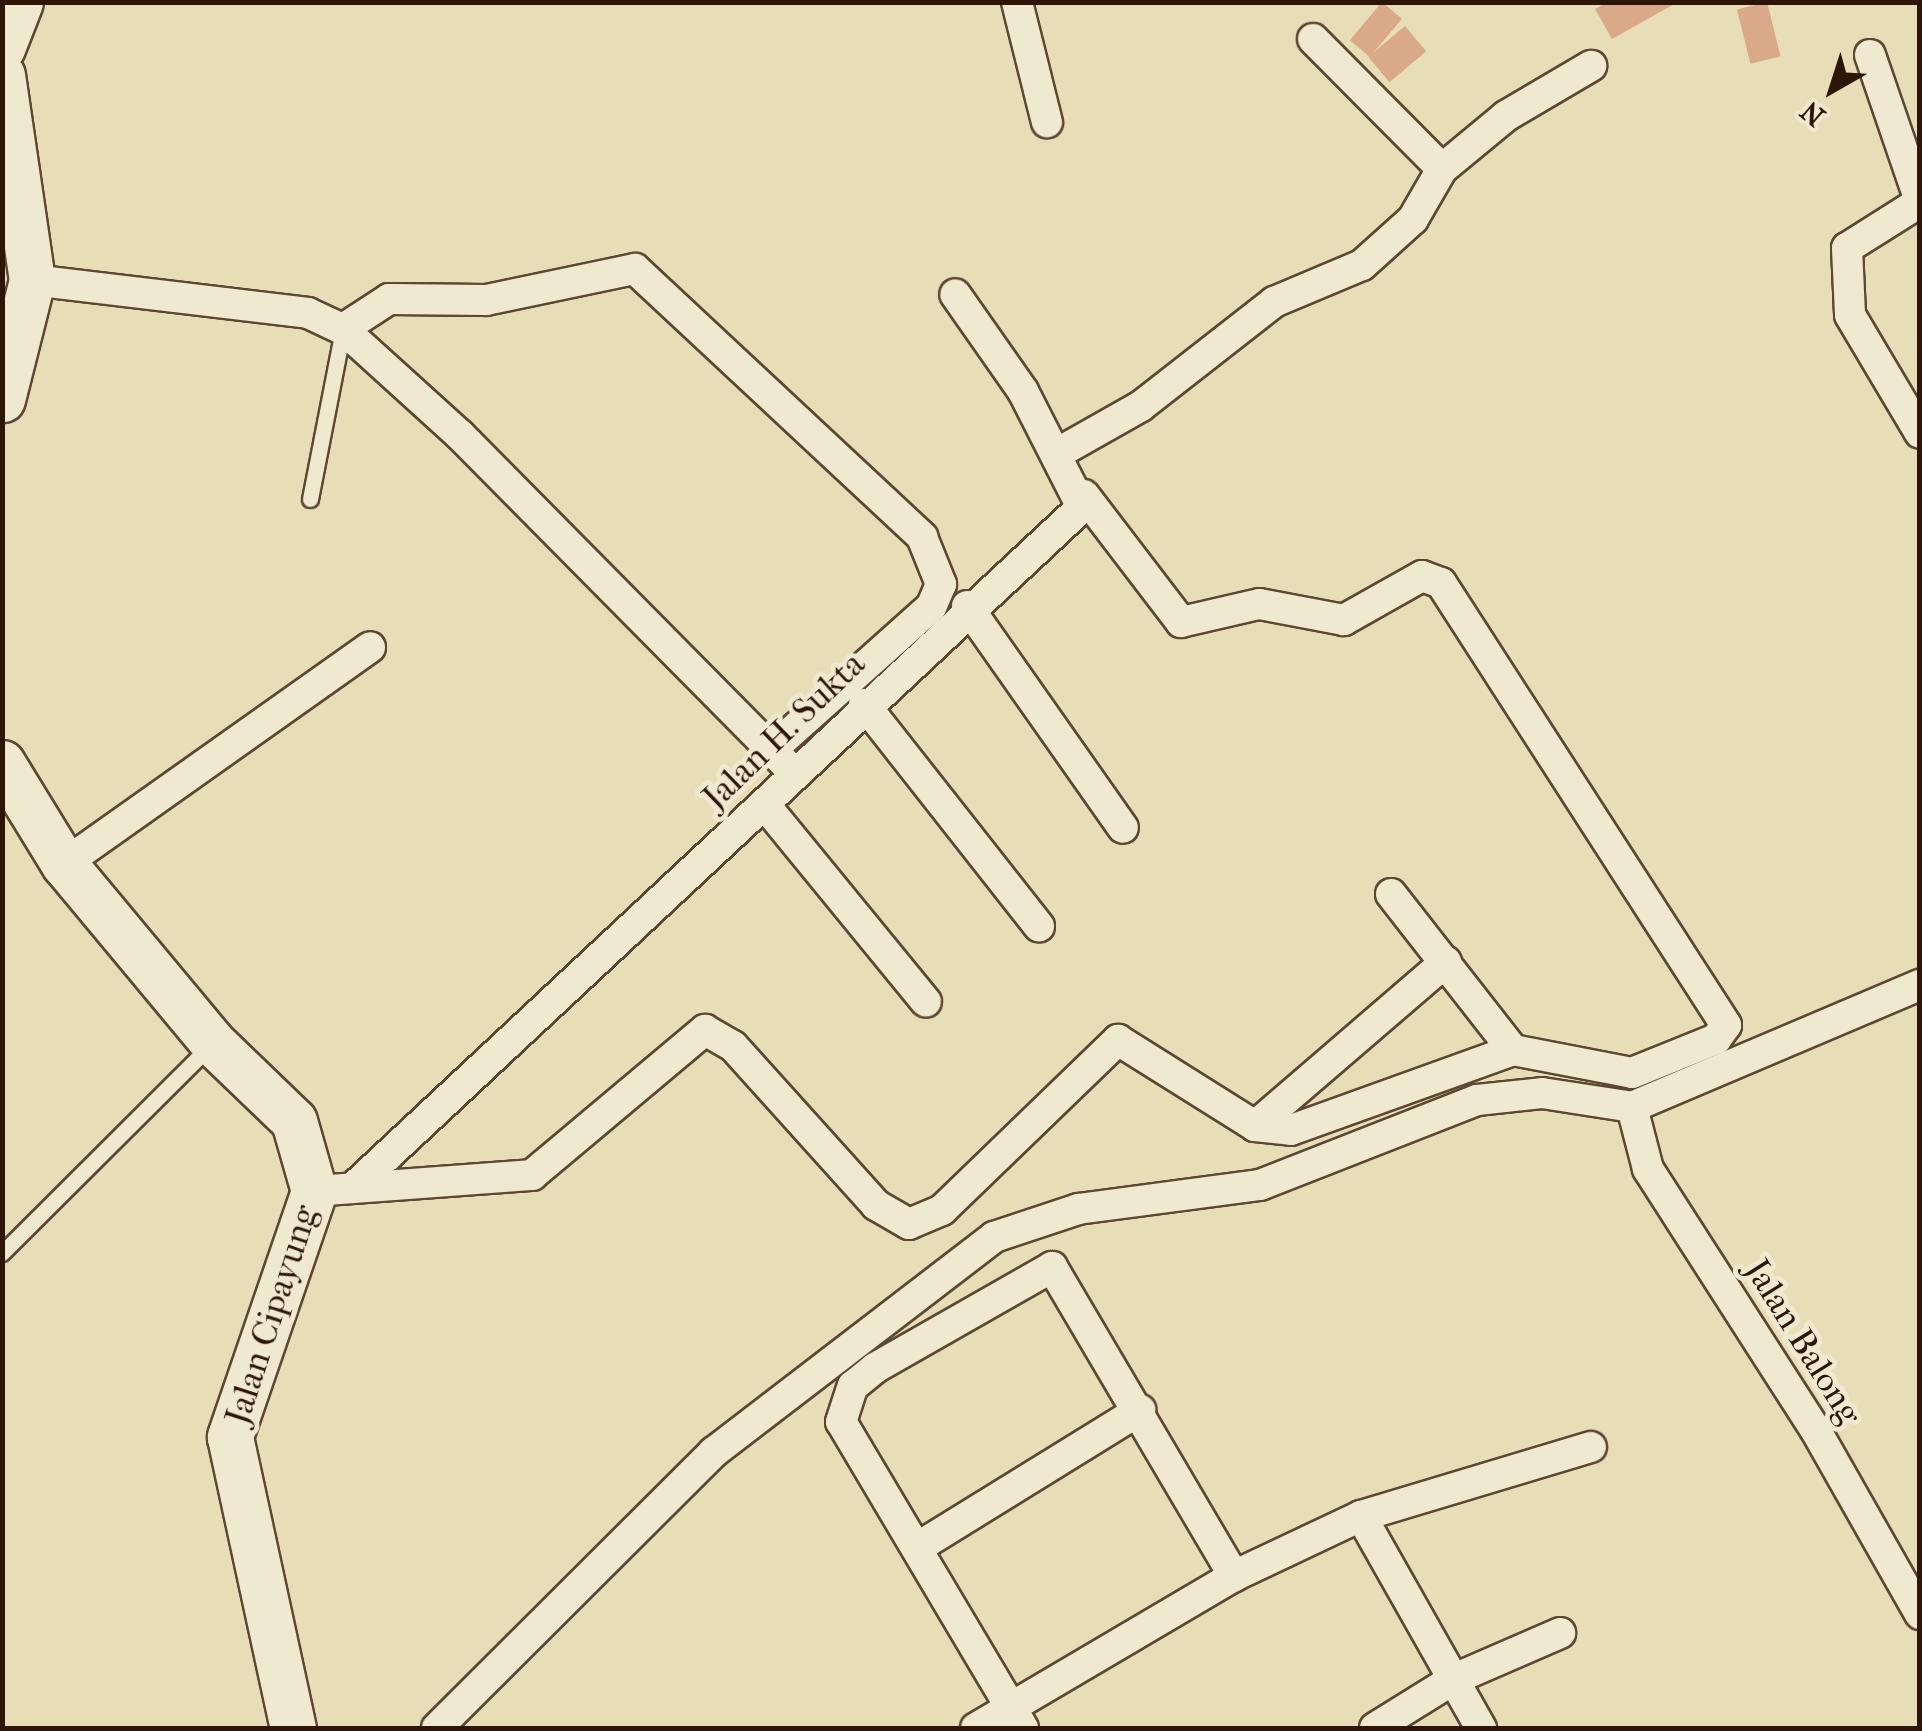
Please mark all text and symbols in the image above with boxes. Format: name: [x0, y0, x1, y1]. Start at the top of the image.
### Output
north arrow: [1782, 40, 1882, 140]
text: N: [1794, 94, 1831, 133]
street label: Jalan H. Sukta: [694, 643, 874, 819]
street label: Jalan Cipayung: [217, 1200, 327, 1430]
street label: Jalan Balong: [1736, 1252, 1870, 1432]

